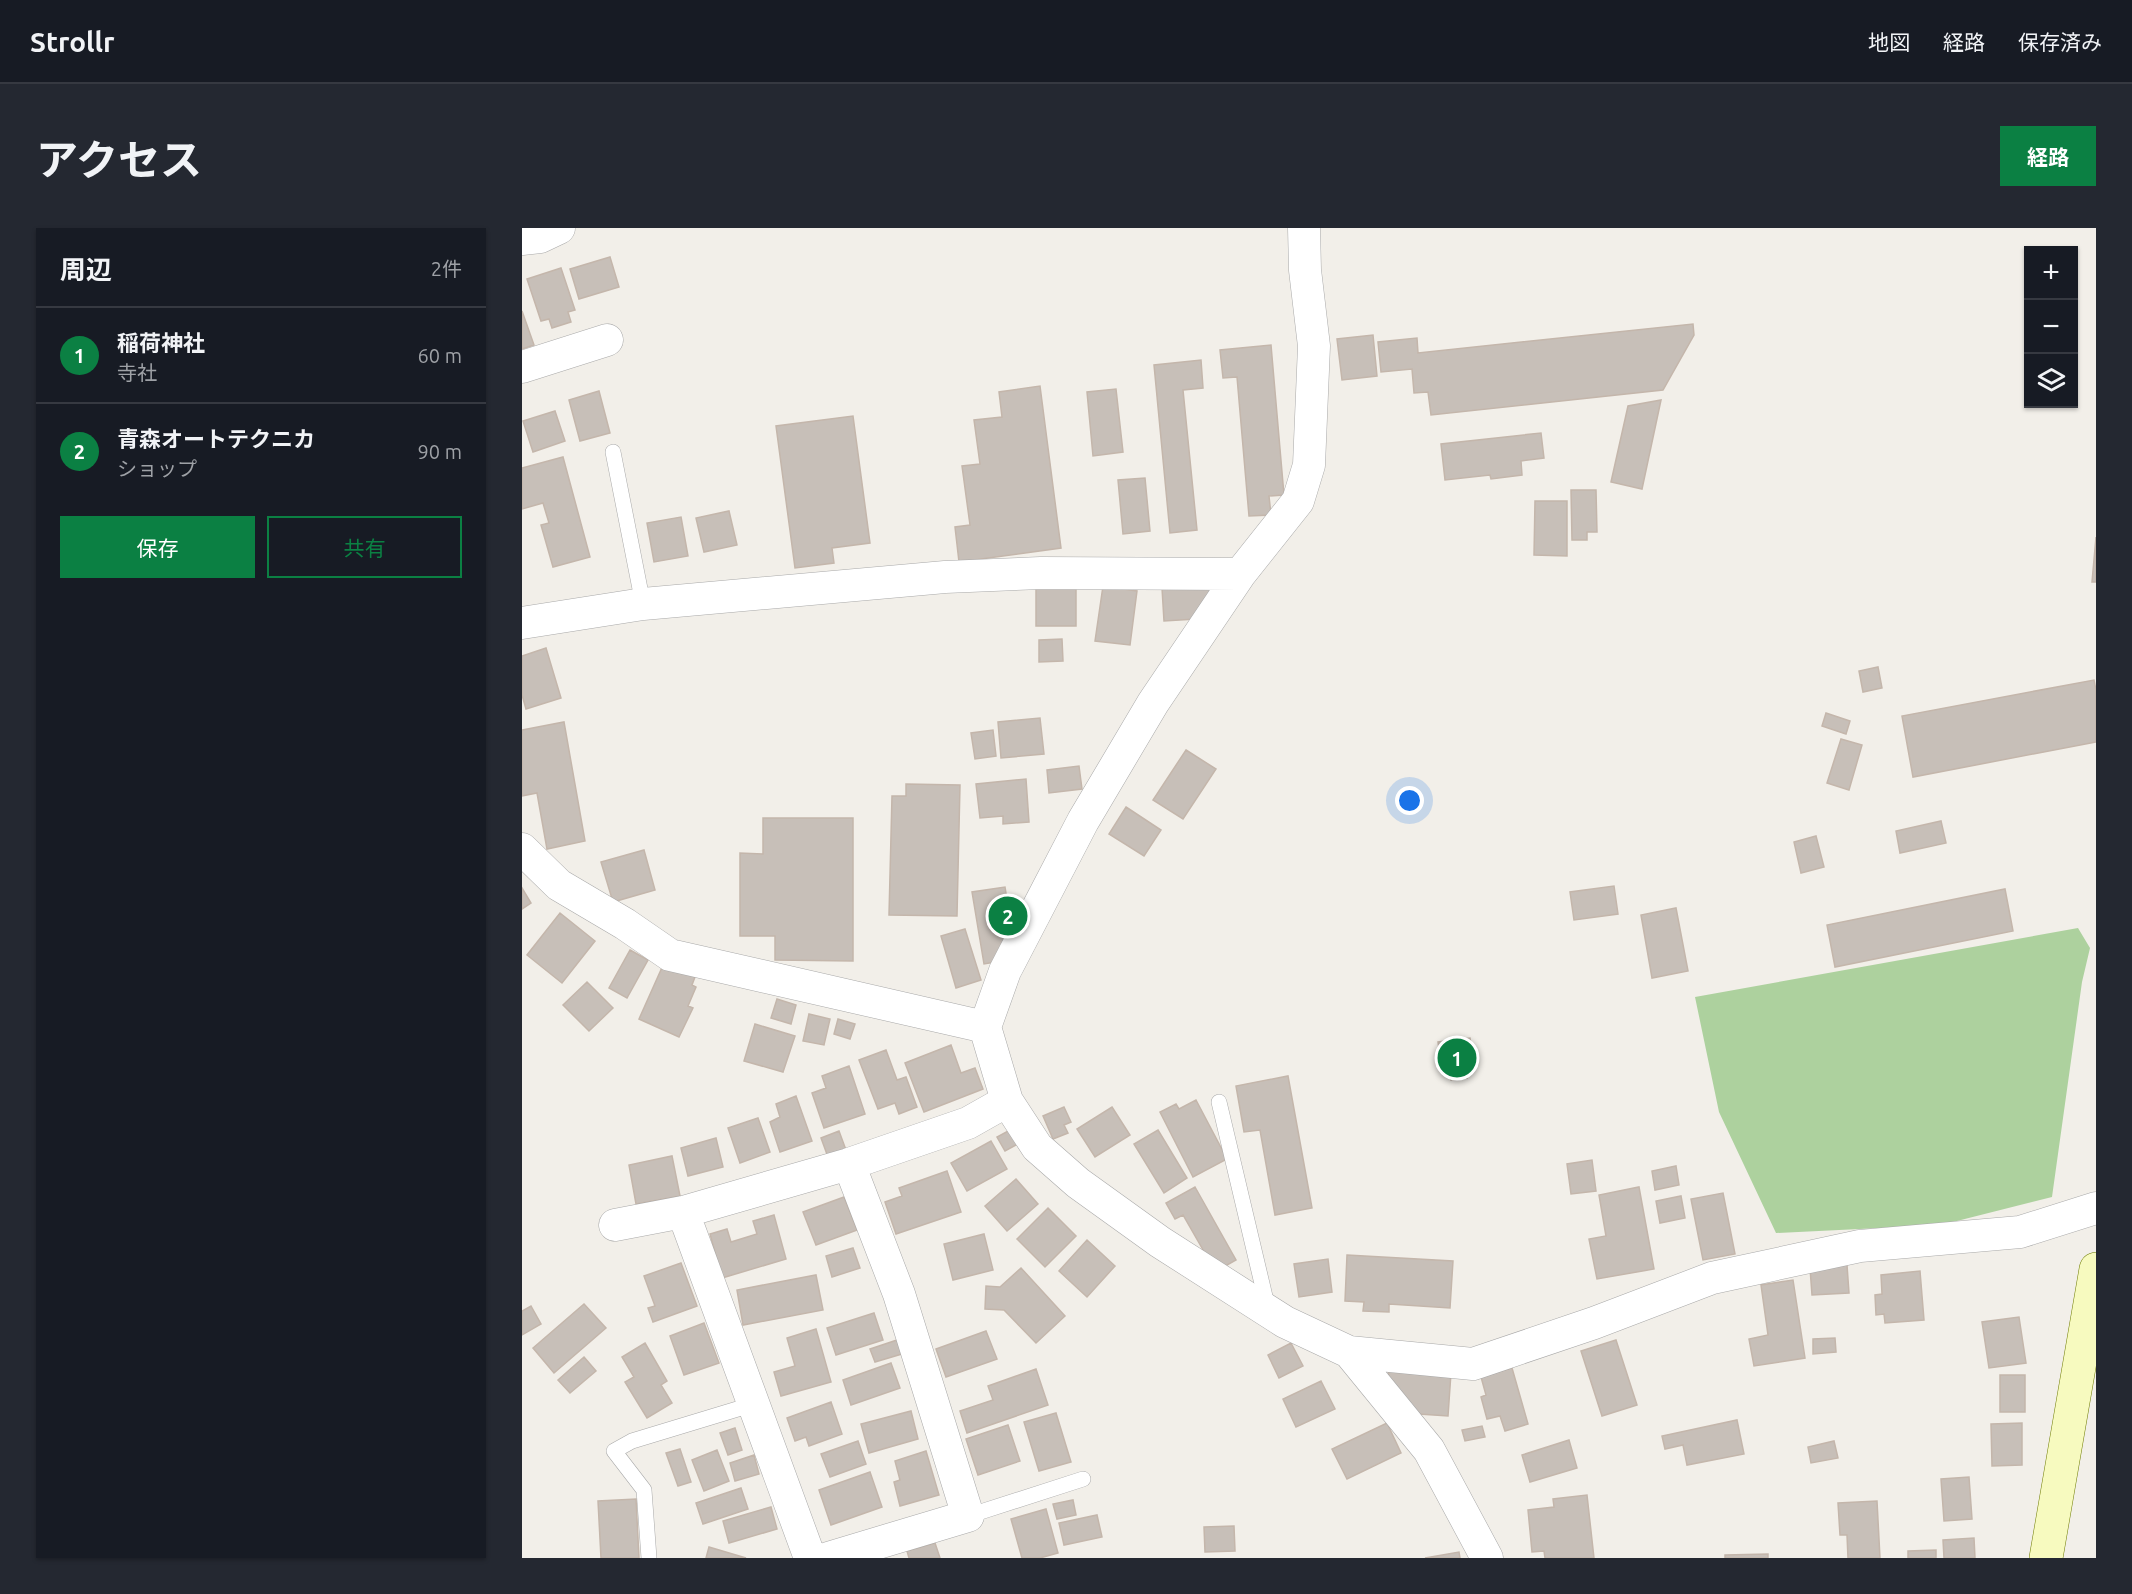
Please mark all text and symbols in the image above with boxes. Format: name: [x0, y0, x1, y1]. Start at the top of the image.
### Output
text: Strollr: [30, 26, 115, 57]
text: 地図: [1868, 30, 1910, 54]
text: 経路: [1943, 30, 1985, 54]
text: 保存済み: [2018, 30, 2102, 54]
button: 経路: [2000, 126, 2096, 186]
text: アクセス: [36, 136, 202, 183]
map controls: [2024, 246, 2078, 408]
button: +: [2024, 246, 2078, 300]
text: 周辺: [60, 255, 112, 284]
text: 2件: [431, 257, 462, 280]
button: −: [2024, 300, 2078, 354]
text: 稲荷神社: [117, 330, 205, 355]
text: 1: [74, 344, 85, 367]
text: 60 m: [418, 344, 462, 367]
button: layers: [2024, 354, 2078, 408]
text: 寺社: [117, 361, 157, 384]
text: 青森オートテクニカ: [117, 426, 315, 451]
text: 2: [74, 440, 85, 463]
text: 90 m: [418, 440, 462, 463]
text: ショップ: [117, 457, 197, 480]
button: 保存: [60, 516, 255, 578]
button: 共有: [267, 516, 462, 578]
your location: [1395, 786, 1424, 815]
pin: 2: [988, 894, 1028, 938]
pin: 1: [1438, 1036, 1476, 1080]

